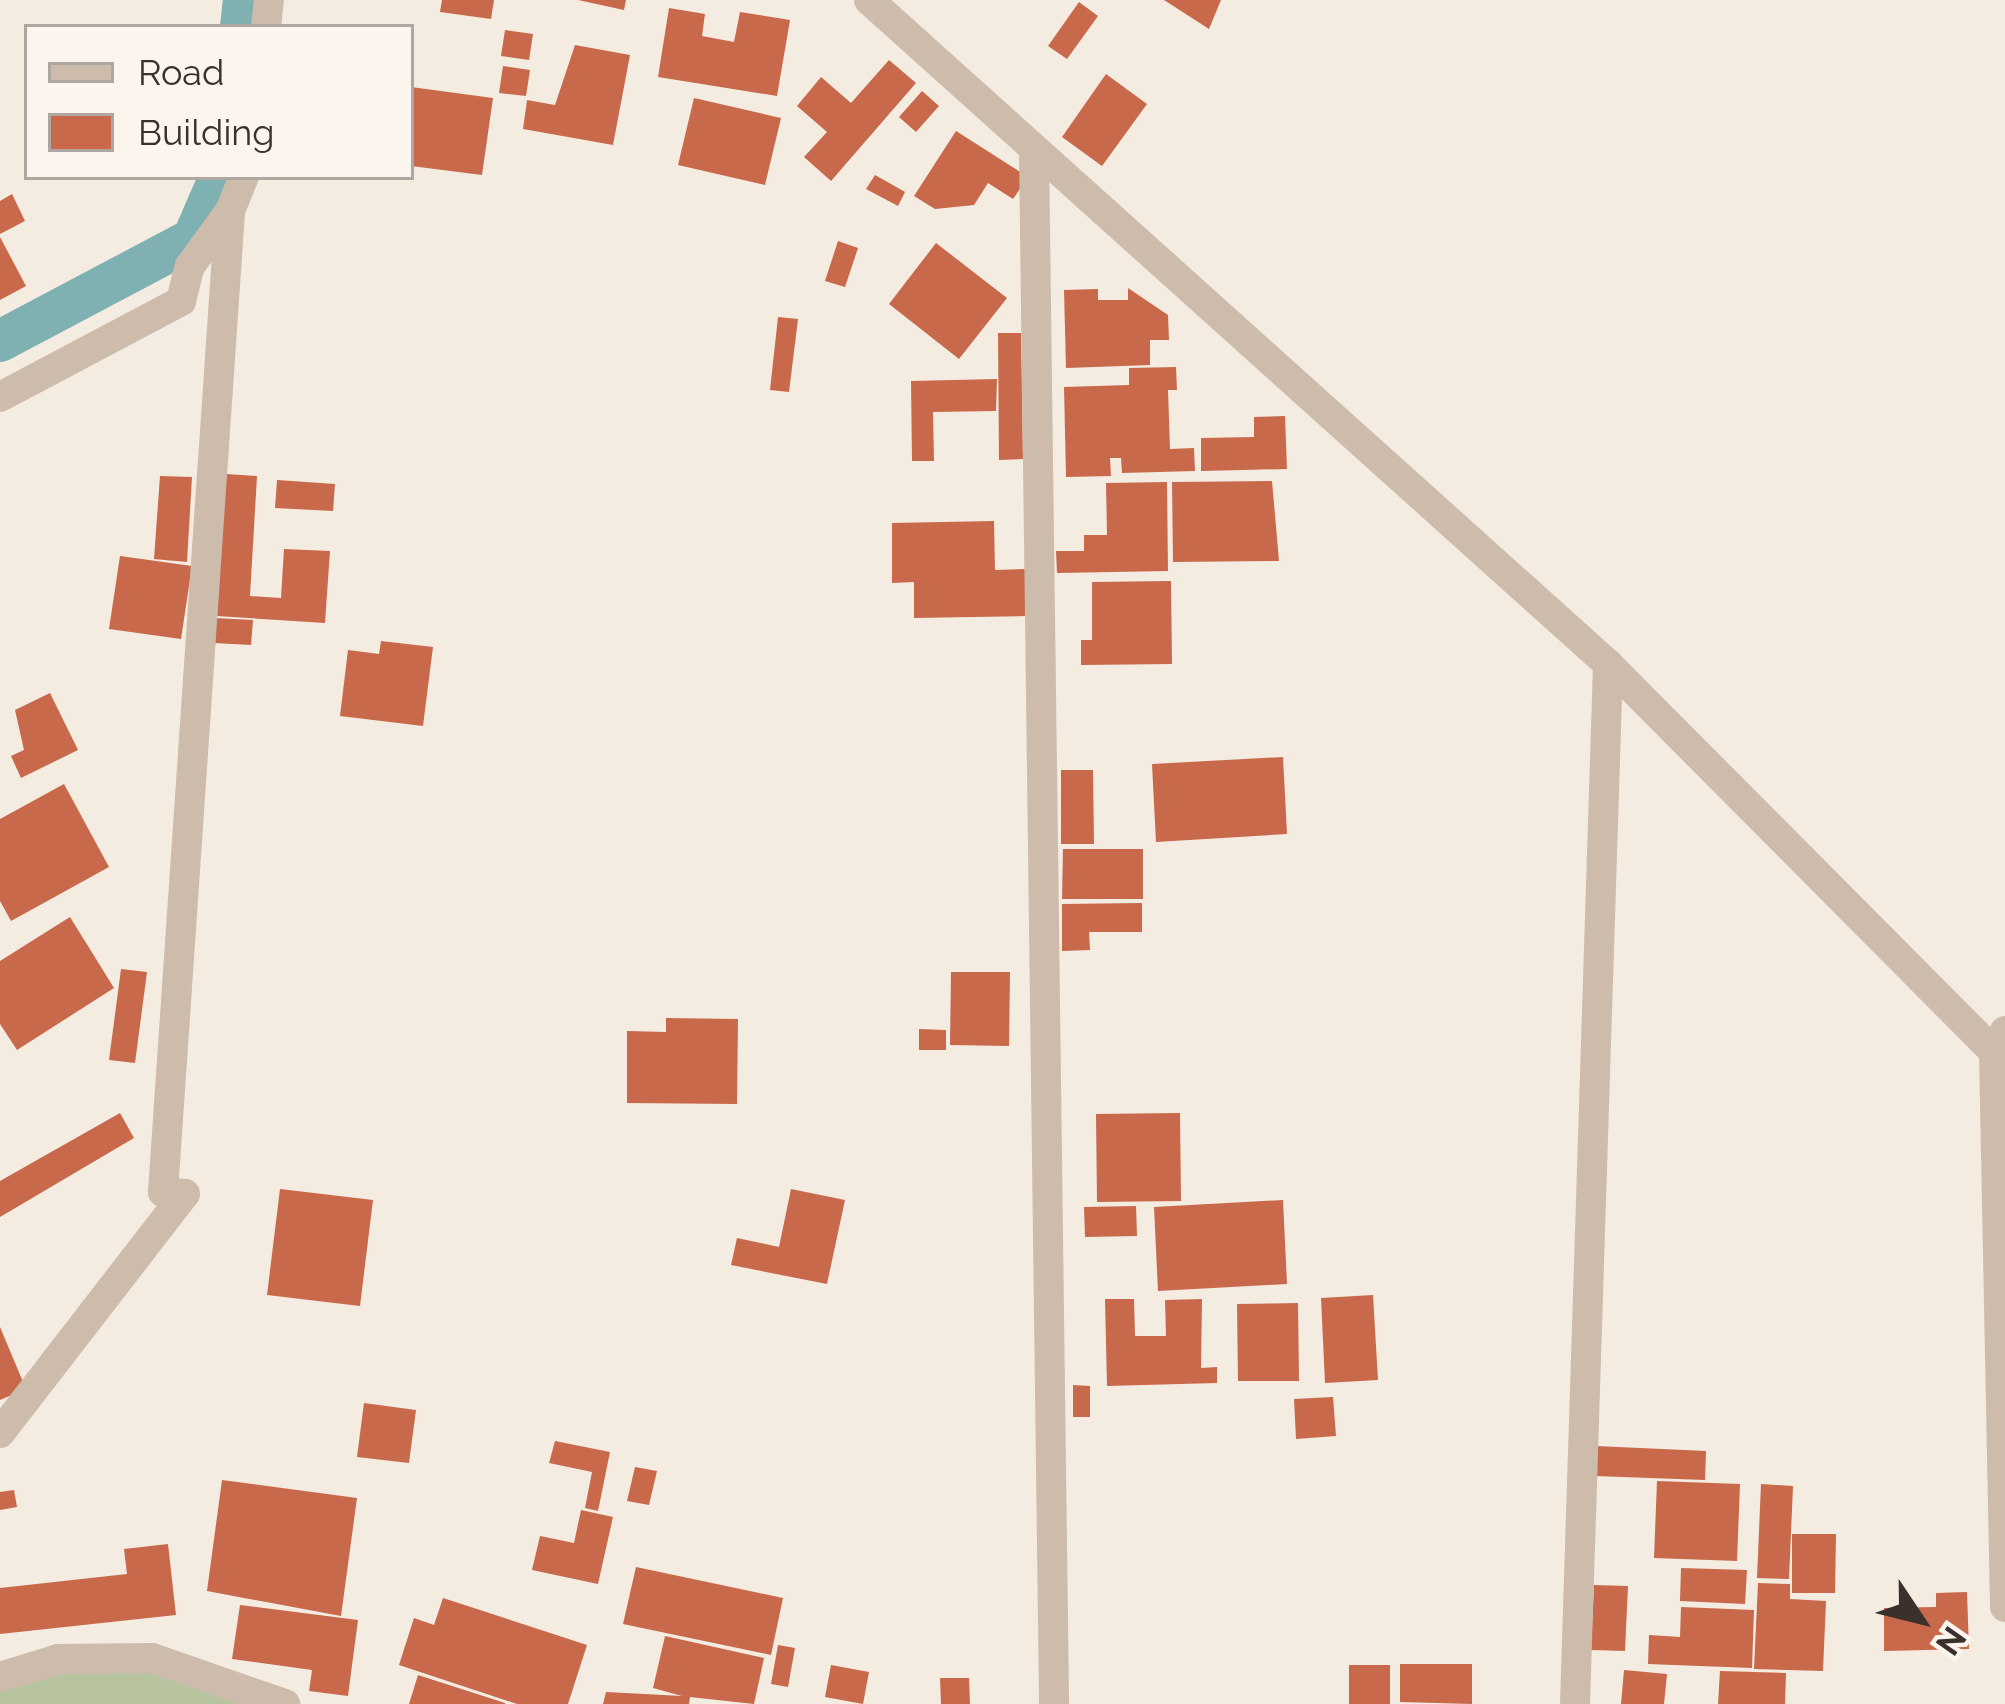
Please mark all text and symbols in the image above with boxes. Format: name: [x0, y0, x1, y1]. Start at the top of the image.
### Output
legend: [24, 24, 414, 180]
text: Road: [138, 51, 224, 93]
text: Building: [138, 111, 274, 153]
north arrow: [1861, 1560, 1981, 1680]
text: N: [1928, 1619, 1974, 1662]

